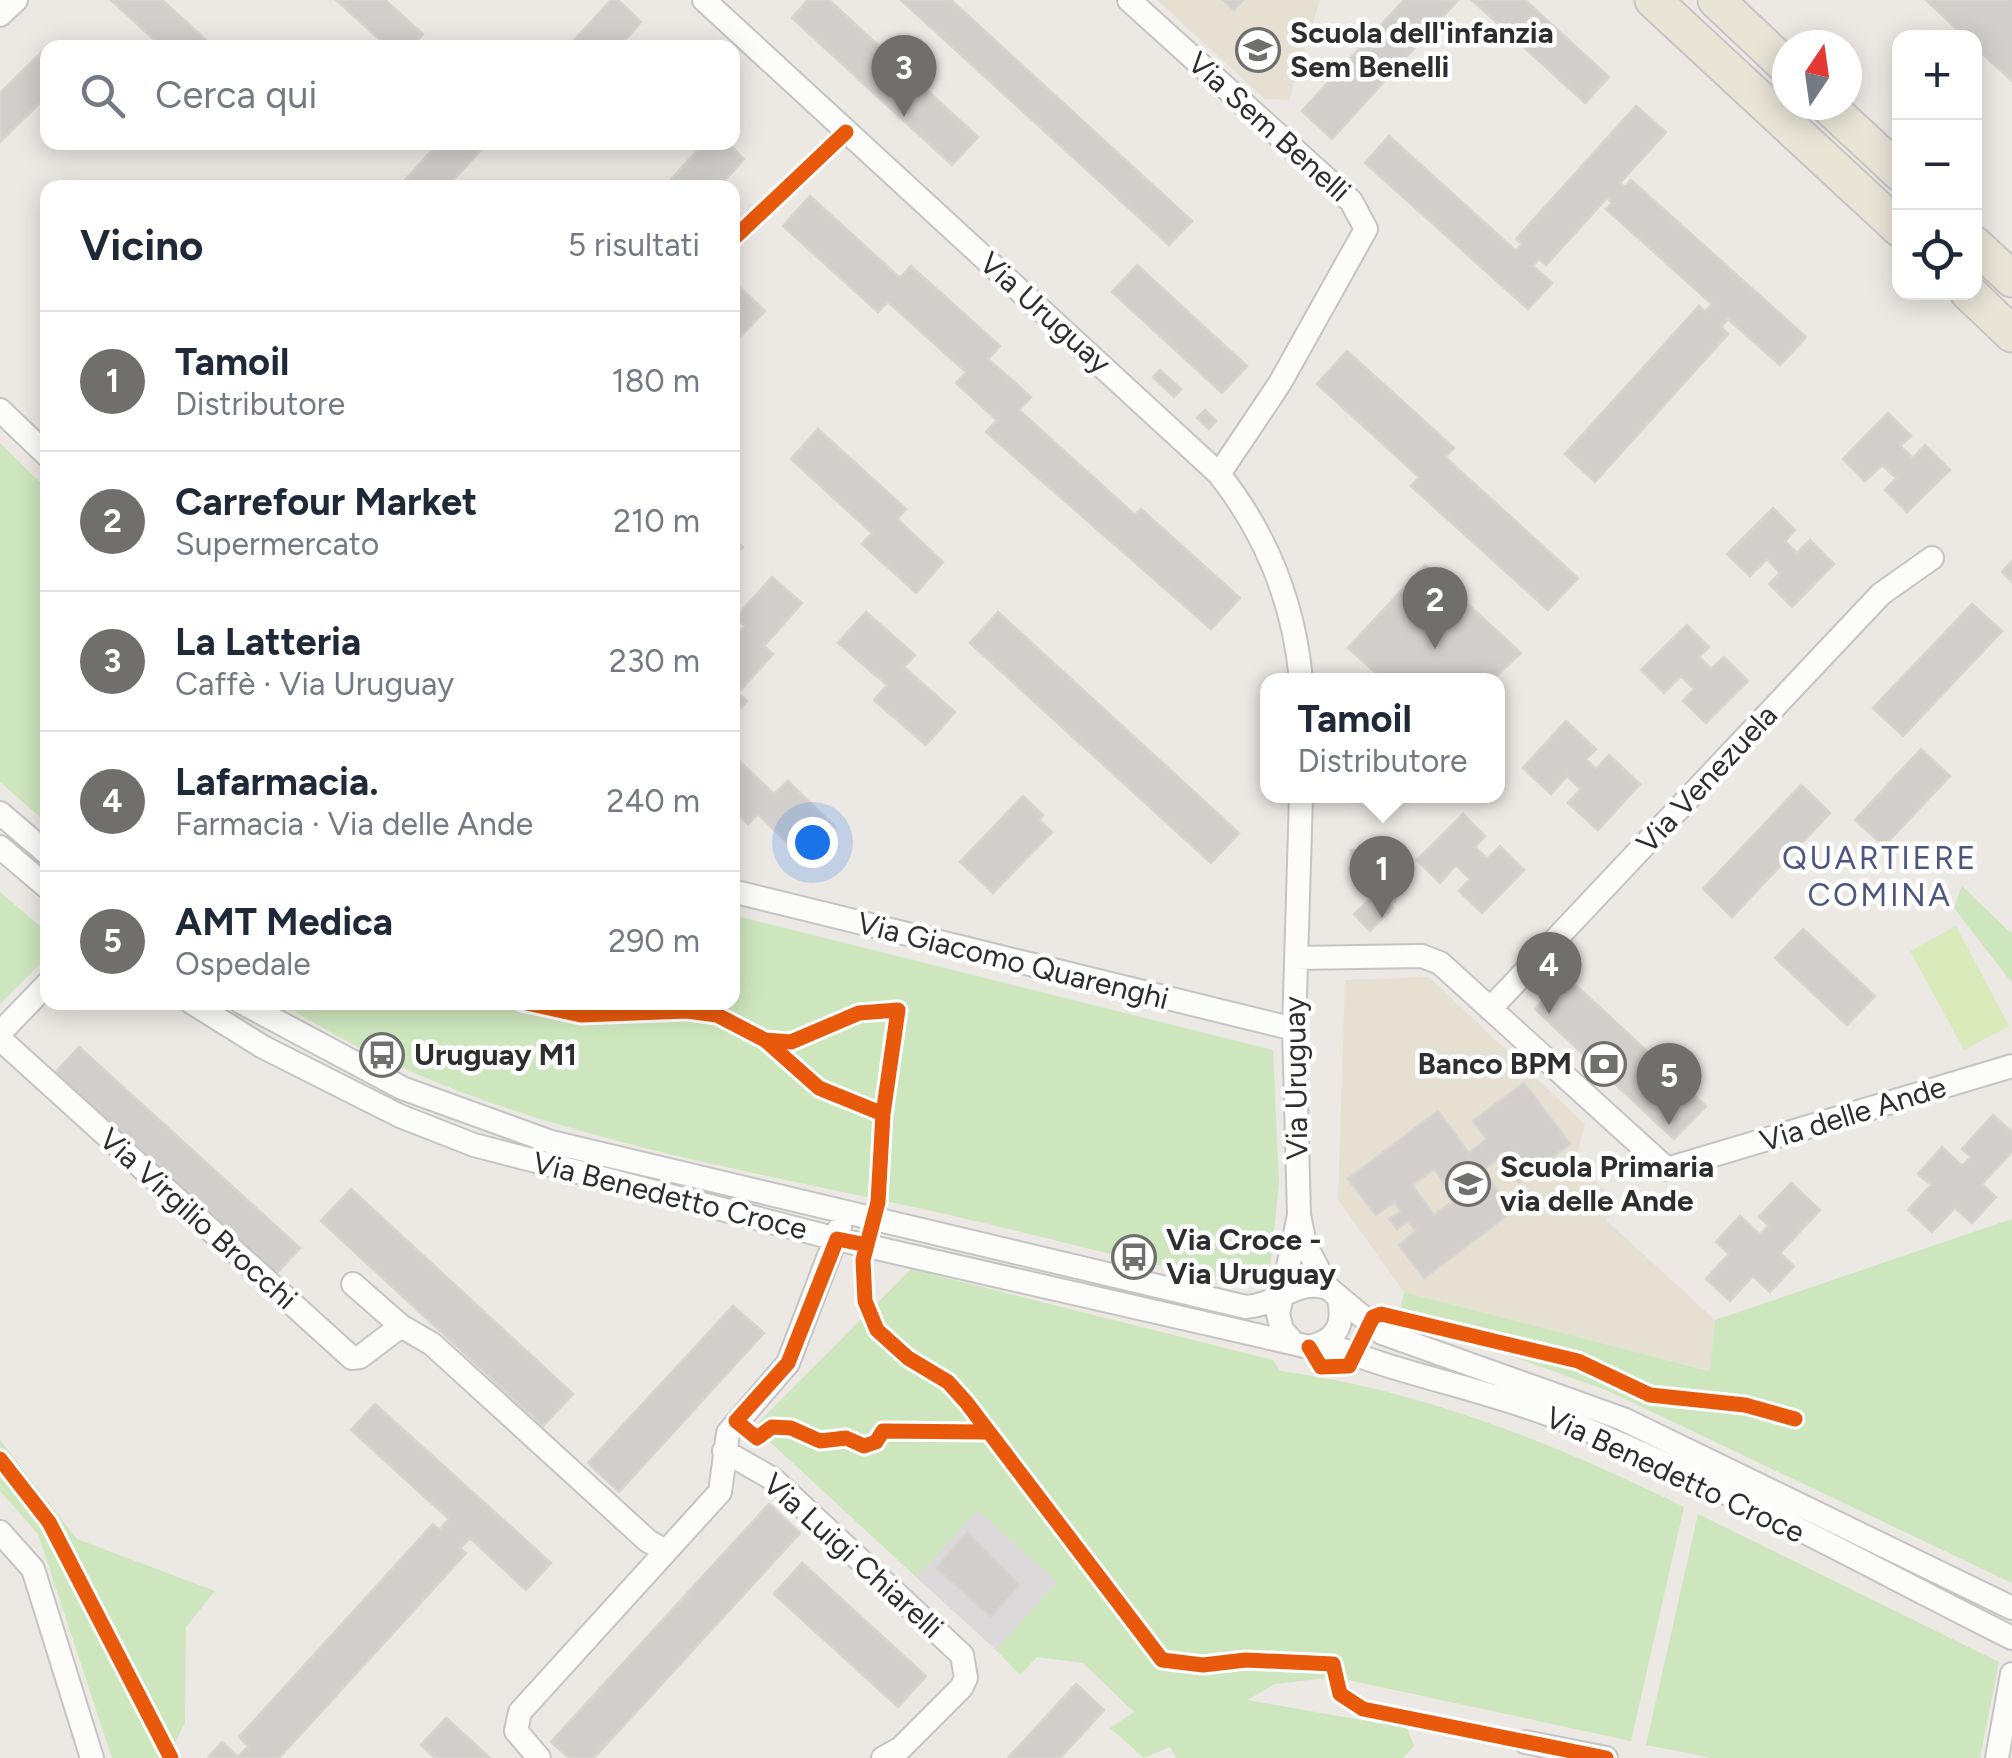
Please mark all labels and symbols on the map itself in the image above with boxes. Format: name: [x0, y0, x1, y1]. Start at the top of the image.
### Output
place label: Scuola dell'infanzia Sem Benelli: [1290, 14, 1554, 85]
school or university icon: Scuola dell'infanzia Sem Benelli: [1235, 27, 1281, 73]
north arrow: [1772, 30, 1862, 120]
pin: 3: [872, 34, 936, 117]
street label: Via Sem Benelli: [1180, 44, 1358, 209]
street label: Via Uruguay: [972, 244, 1119, 381]
pin: 2: [1402, 566, 1468, 649]
street label: Via Venezuela: [1629, 697, 1785, 861]
your location: [787, 817, 838, 868]
pin: 1: [1350, 836, 1414, 918]
district label: QUARTIERE COMINA: [1782, 839, 1978, 914]
street label: Via Giacomo Quarenghi: [854, 904, 1173, 1017]
pin: 4: [1516, 932, 1582, 1014]
street label: Via Uruguay: [1276, 996, 1315, 1160]
bus stop icon: Uruguay M1: [359, 1032, 405, 1078]
place label: Uruguay M1: [414, 1036, 577, 1073]
bank icon: Banco BPM: [1581, 1041, 1627, 1087]
pin: 5: [1636, 1042, 1702, 1125]
place label: Banco BPM: [1418, 1045, 1572, 1082]
street label: Via delle Ande: [1755, 1068, 1950, 1159]
street label: Via Virgilio Brocchi: [92, 1120, 305, 1317]
street label: Via Benedetto Croce: [529, 1144, 811, 1248]
place label: Scuola Primaria via delle Ande: [1500, 1148, 1714, 1219]
school or university icon: Scuola Primaria via delle Ande: [1445, 1161, 1491, 1207]
place label: Via Croce - Via Uruguay: [1166, 1221, 1337, 1292]
bus stop icon: Via Croce - Via Uruguay: [1111, 1234, 1157, 1280]
street label: Via Benedetto Croce: [1540, 1398, 1811, 1551]
street label: Via Luigi Chiarelli: [756, 1465, 951, 1646]

